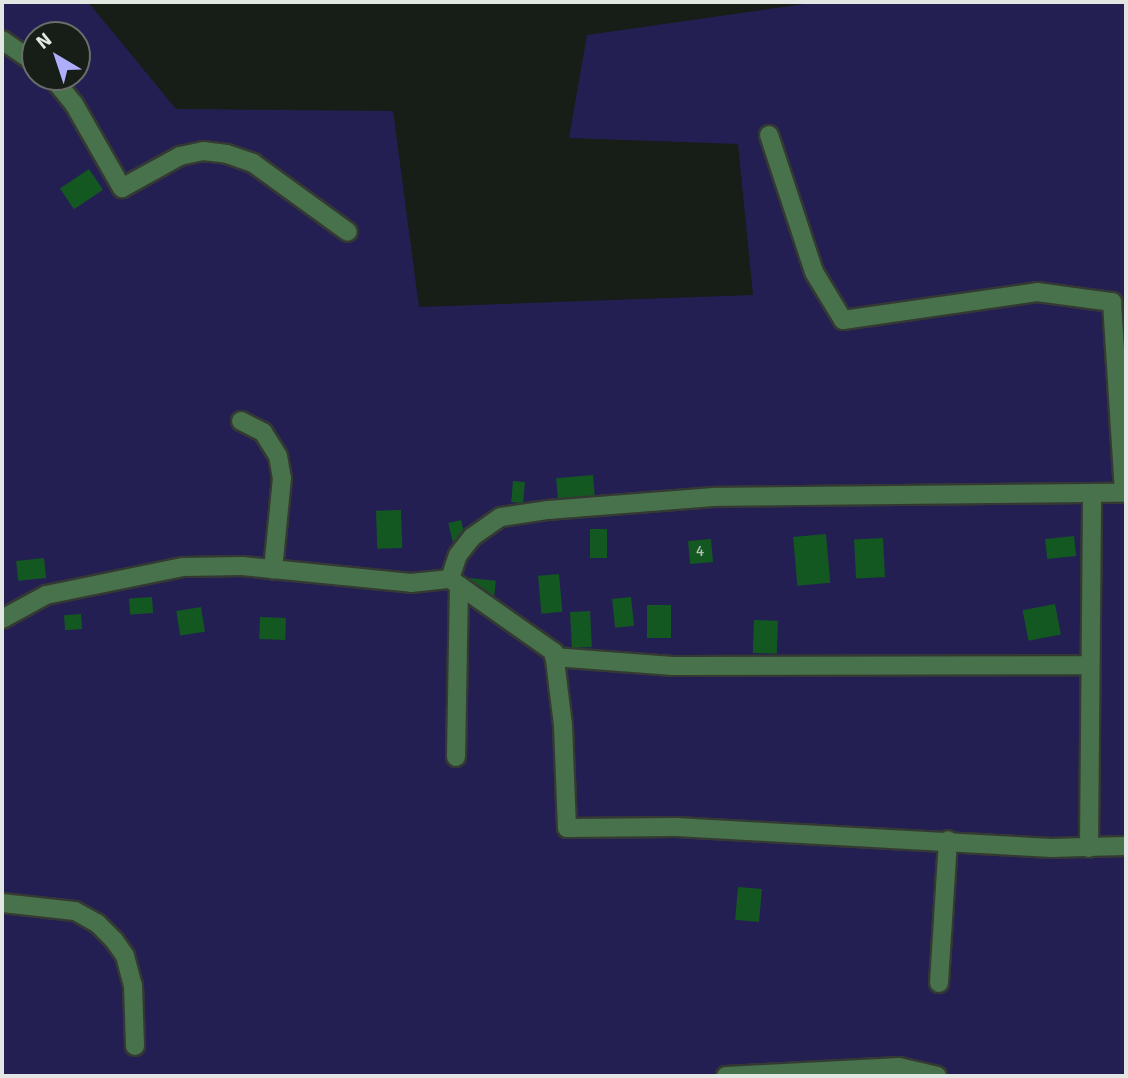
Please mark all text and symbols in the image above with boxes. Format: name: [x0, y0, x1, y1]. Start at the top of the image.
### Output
north arrow: [21, 21, 91, 91]
text: N: [31, 28, 57, 55]
house number: 4: [696, 541, 704, 561]

